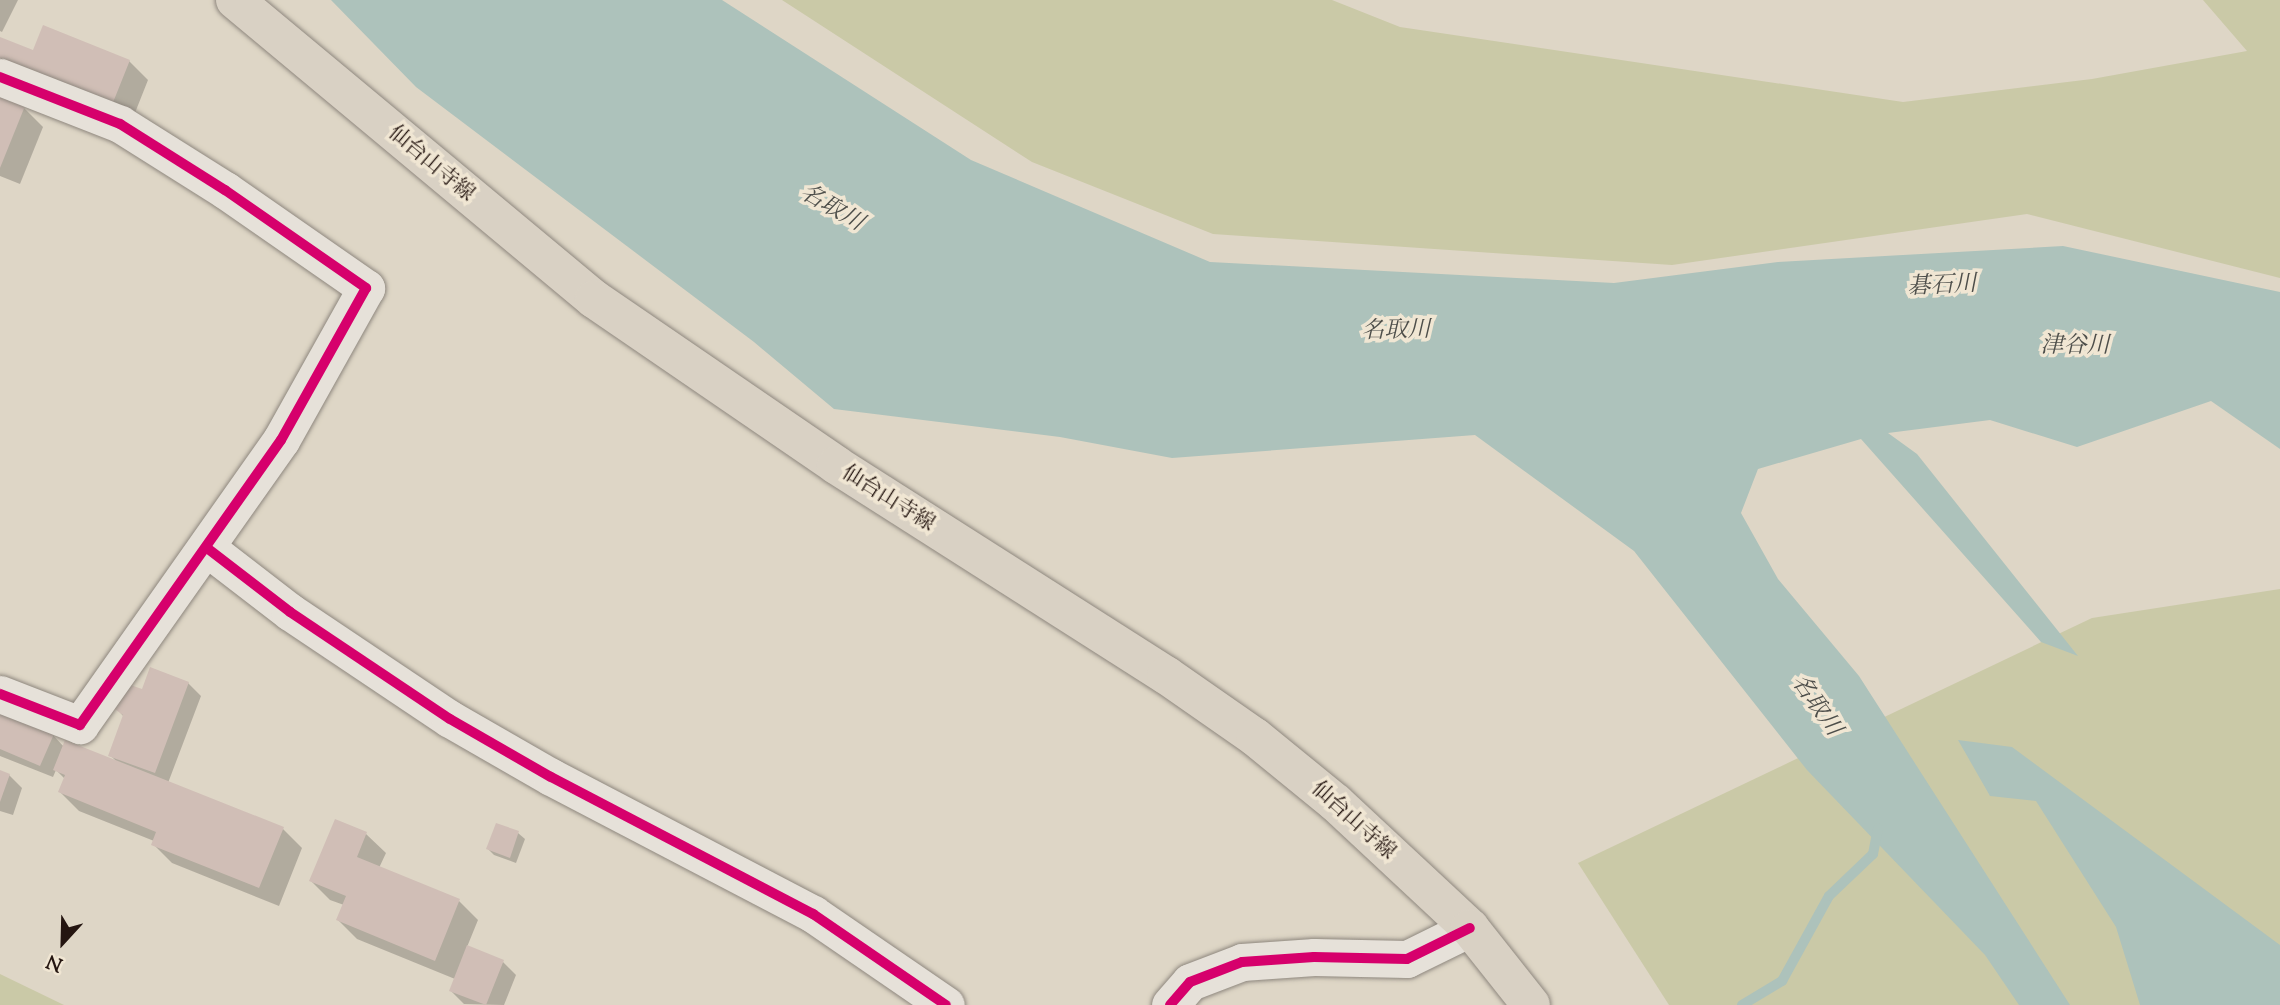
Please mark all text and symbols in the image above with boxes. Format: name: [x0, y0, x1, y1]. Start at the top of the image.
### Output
street label: 仙台山寺線: [383, 121, 479, 207]
water label: 名取川: [794, 180, 868, 238]
water label: 碁石川: [1907, 271, 1977, 303]
water label: 名取川: [1361, 318, 1431, 346]
water label: 津谷川: [2041, 333, 2109, 361]
street label: 仙台山寺線: [837, 460, 939, 538]
water label: 名取川: [1784, 670, 1846, 742]
street label: 仙台山寺線: [1306, 777, 1400, 865]
north arrow: [28, 907, 98, 977]
text: N: [43, 947, 67, 977]

